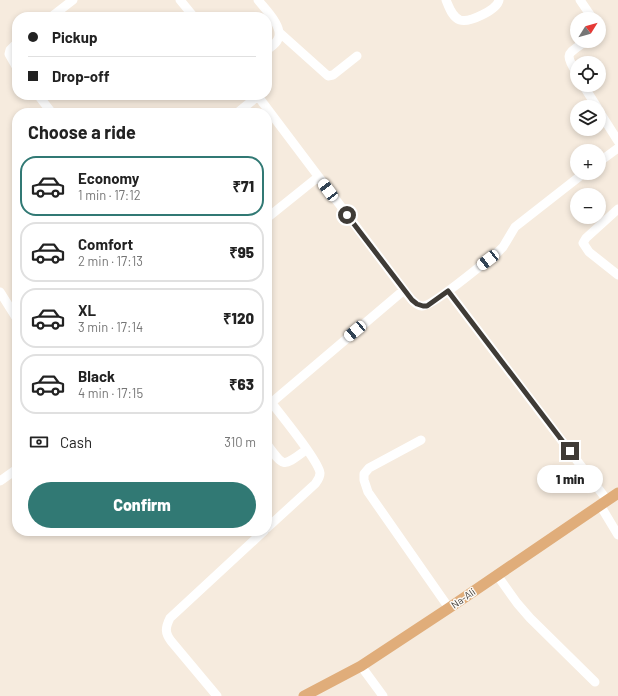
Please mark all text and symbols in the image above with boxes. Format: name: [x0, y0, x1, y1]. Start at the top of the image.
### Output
north arrow: [570, 12, 606, 48]
map controls: [570, 12, 606, 224]
text: Pickup: [52, 28, 98, 46]
button: locate: [570, 56, 606, 92]
text: Drop-off: [52, 67, 110, 85]
button: layers: [570, 100, 606, 136]
text: Choose a ride: [28, 121, 136, 143]
button: +: [570, 144, 606, 180]
icon: car: [30, 168, 66, 204]
text: Economy: [78, 169, 139, 187]
text: ₹71: [232, 177, 254, 195]
car: [316, 177, 340, 203]
text: 1 min · 17:12: [78, 187, 141, 203]
button: −: [570, 188, 606, 224]
route start: [338, 206, 356, 224]
icon: car: [30, 234, 66, 270]
text: Comfort: [78, 235, 133, 253]
text: ₹95: [229, 243, 254, 261]
car: [475, 248, 501, 272]
text: 2 min · 17:13: [78, 253, 143, 269]
icon: car: [30, 300, 66, 336]
text: XL: [78, 301, 96, 319]
text: ₹120: [223, 309, 254, 327]
text: 3 min · 17:14: [78, 319, 143, 335]
car: [342, 319, 368, 343]
icon: car: [30, 366, 66, 402]
text: Black: [78, 367, 115, 385]
text: ₹63: [229, 375, 254, 393]
text: 4 min · 17:15: [78, 385, 143, 401]
icon: cash: [28, 431, 50, 453]
text: Cash: [60, 433, 92, 451]
text: 310 m: [224, 434, 256, 450]
route end: [561, 442, 579, 460]
callout: 1 min: [537, 465, 603, 493]
text: 1 min: [556, 471, 584, 487]
button: Confirm: [28, 482, 256, 528]
street label: Na-Ali: [449, 585, 477, 611]

